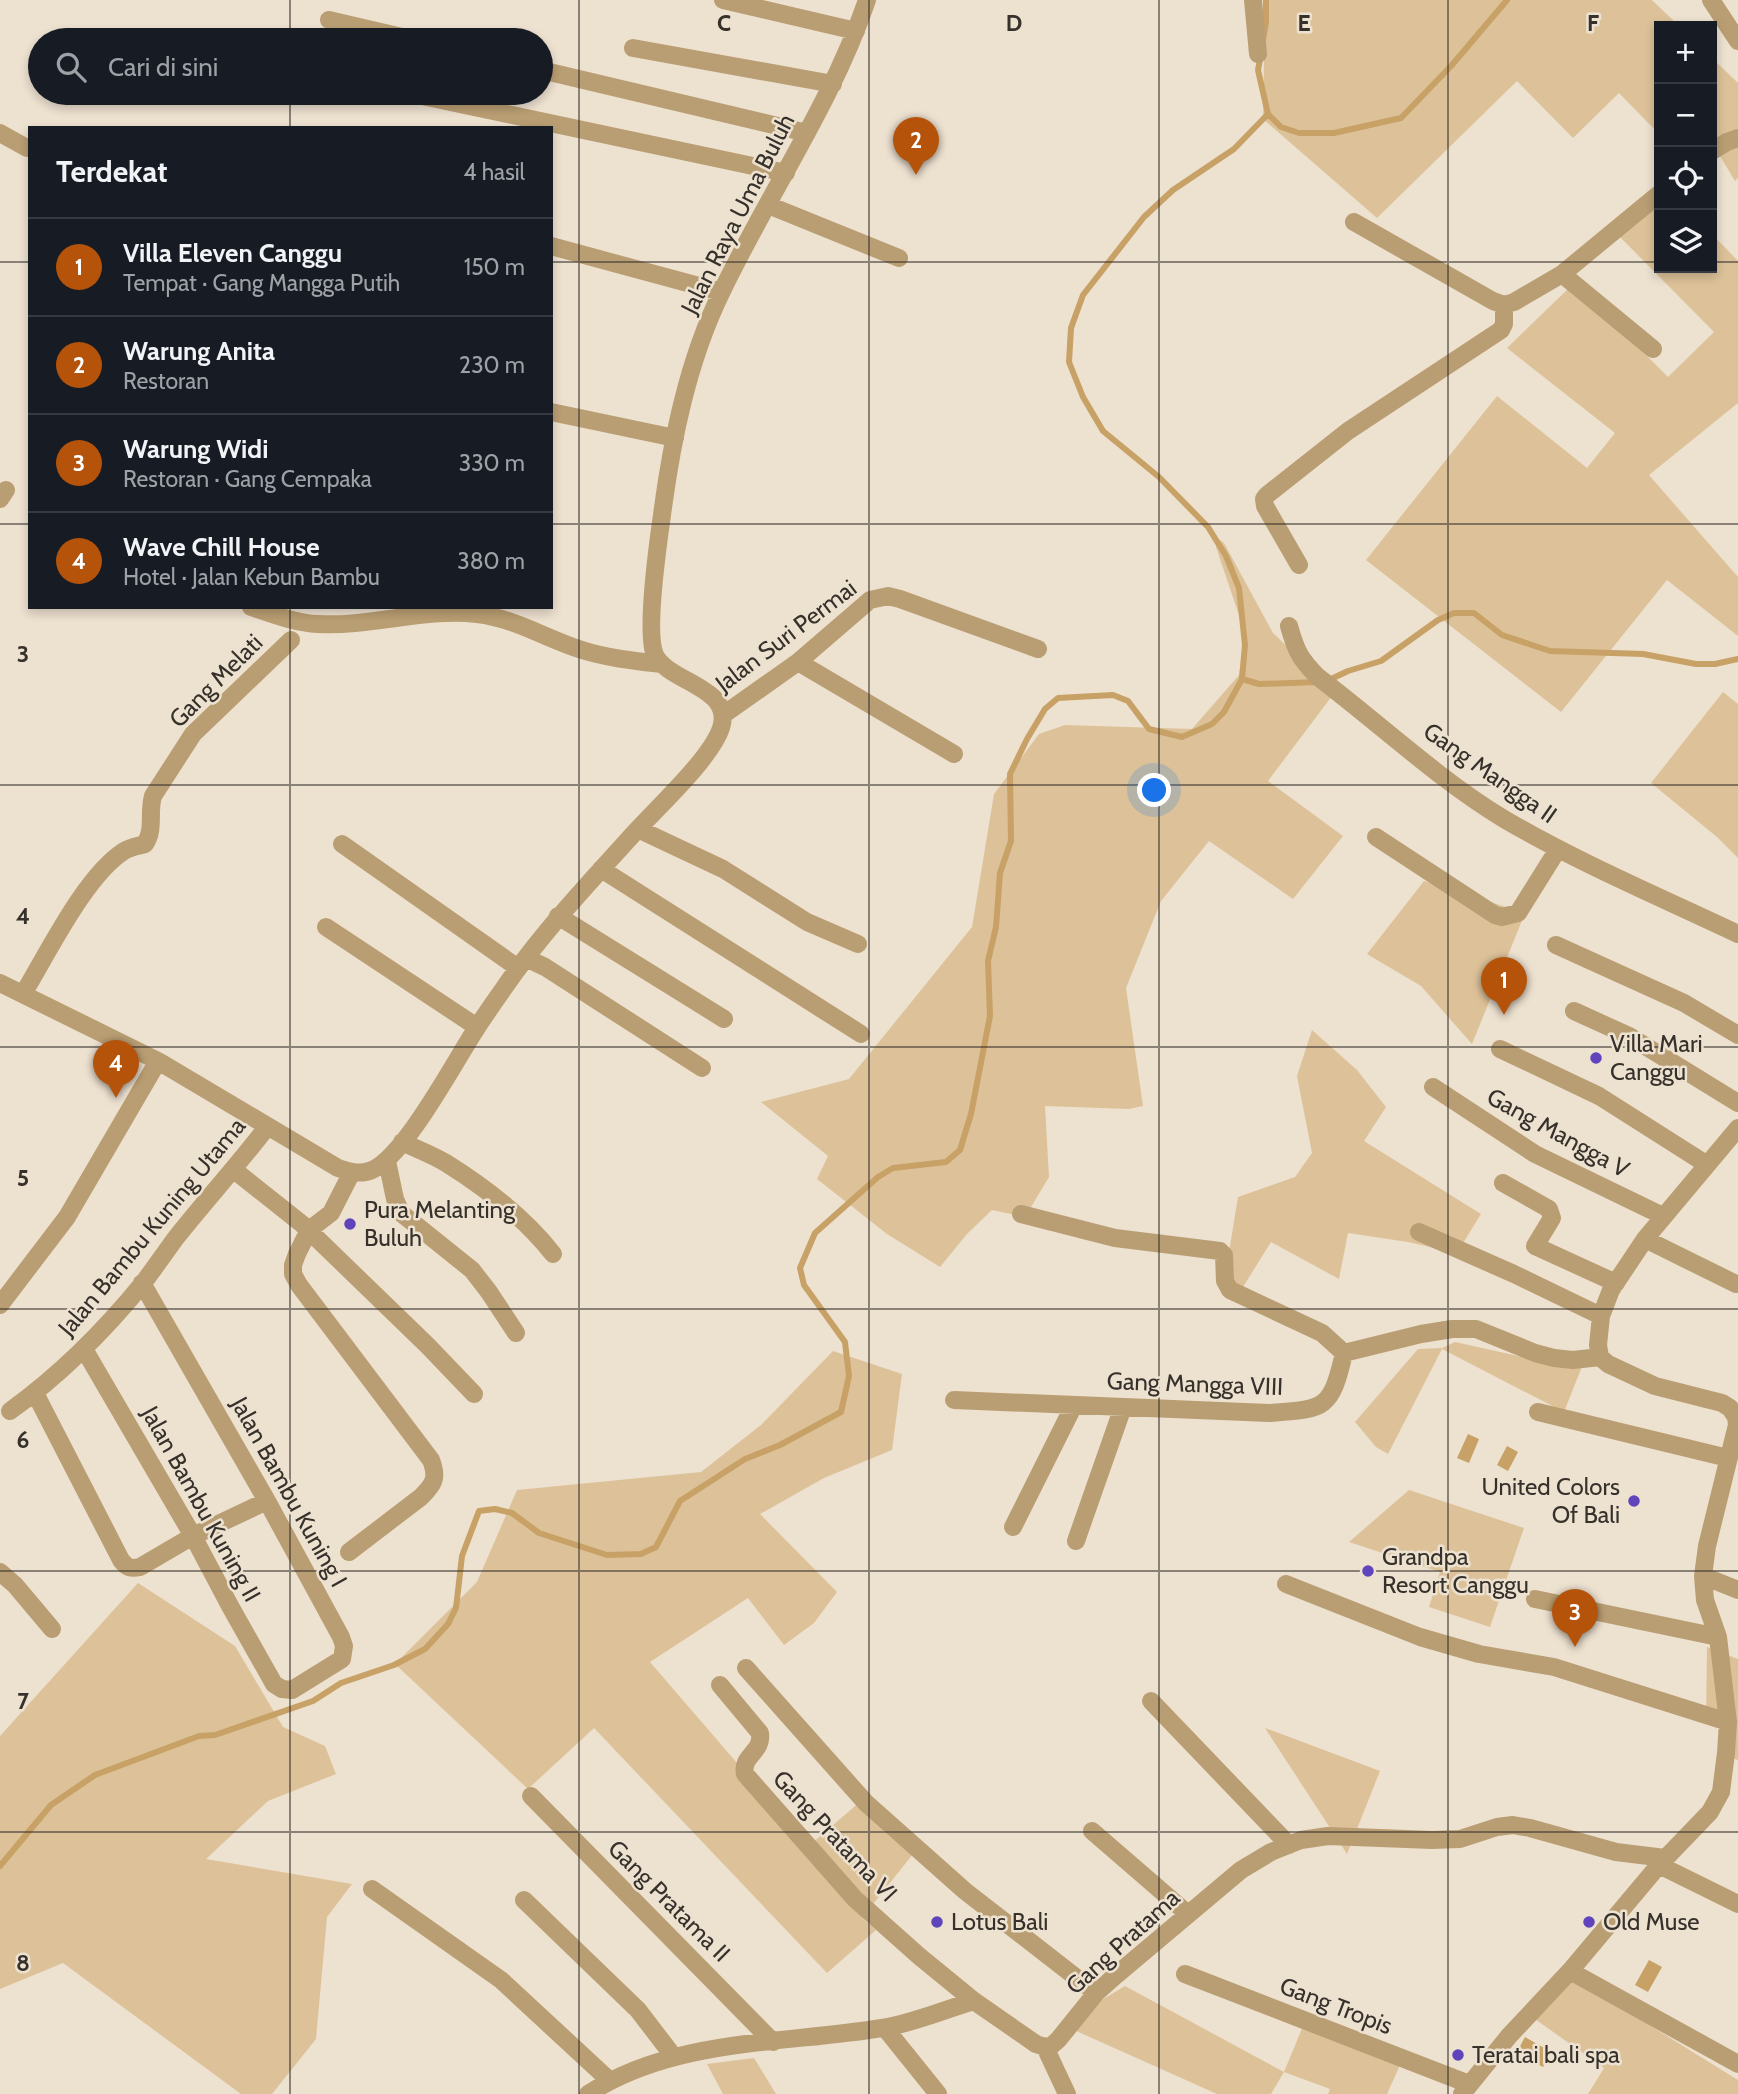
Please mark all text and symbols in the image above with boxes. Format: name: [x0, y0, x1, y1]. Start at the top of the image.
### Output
text: C: [717, 9, 731, 37]
text: D: [1006, 9, 1022, 37]
text: E: [1297, 9, 1311, 37]
text: F: [1587, 9, 1599, 37]
map controls: [1654, 21, 1717, 273]
button: +: [1654, 21, 1717, 84]
search box: [28, 28, 553, 105]
icon: search: [52, 48, 90, 86]
text: Cari di sini: [108, 51, 218, 83]
button: −: [1654, 84, 1717, 147]
street label: Jalan Raya Uma Buluh: [674, 109, 801, 320]
pin: 2: [893, 117, 939, 175]
button: locate: [1654, 147, 1717, 210]
text: Terdekat: [56, 153, 168, 190]
text: 4 hasil: [463, 158, 525, 186]
button: layers: [1654, 210, 1717, 273]
text: Villa Eleven Canggu: [123, 237, 342, 269]
text: 1: [75, 253, 83, 281]
text: 150 m: [464, 253, 525, 281]
text: Tempat · Gang Mangga Putih: [123, 269, 400, 297]
text: Warung Anita: [123, 335, 275, 367]
text: 2: [73, 351, 85, 379]
text: 230 m: [459, 351, 525, 379]
text: Restoran: [123, 367, 209, 395]
text: Warung Widi: [123, 433, 268, 465]
text: 3: [73, 449, 85, 477]
text: 330 m: [459, 449, 525, 477]
text: Restoran · Gang Cempaka: [123, 465, 372, 493]
text: Wave Chill House: [123, 531, 320, 563]
text: 4: [72, 547, 86, 575]
text: 380 m: [457, 547, 525, 575]
text: Hotel · Jalan Kebun Bambu: [123, 563, 380, 591]
street label: Jalan Suri Permai: [709, 573, 862, 699]
street label: Gang Melati: [163, 628, 268, 733]
text: 3: [17, 640, 29, 668]
street label: Gang Mangga II: [1418, 716, 1562, 829]
your location: [1137, 773, 1171, 807]
text: 4: [16, 902, 30, 930]
pin: 1: [1481, 957, 1527, 1015]
place label: Villa Mari Canggu: [1610, 1029, 1703, 1086]
pin: 4: [93, 1040, 139, 1098]
marker: Villa Mari Canggu: [1588, 1050, 1604, 1066]
street label: Gang Mangga V: [1482, 1082, 1635, 1184]
street label: Jalan Bambu Kuning Utama: [51, 1111, 252, 1342]
text: 5: [17, 1164, 29, 1192]
place label: Pura Melanting Buluh: [364, 1195, 516, 1252]
marker: Pura Melanting Buluh: [342, 1216, 358, 1232]
street label: Gang Mangga VIII: [1106, 1366, 1284, 1401]
street label: Jalan Bambu Kuning I: [225, 1391, 354, 1592]
street label: Jalan Bambu Kuning II: [135, 1400, 267, 1606]
text: 6: [17, 1426, 29, 1454]
place label: United Colors Of Bali: [1482, 1472, 1620, 1529]
marker: United Colors Of Bali: [1626, 1493, 1642, 1509]
place label: Grandpa Resort Canggu: [1382, 1542, 1529, 1599]
marker: Grandpa Resort Canggu: [1360, 1563, 1376, 1579]
pin: 3: [1552, 1589, 1598, 1647]
text: 7: [17, 1687, 29, 1715]
street label: Gang Pratama VI: [767, 1764, 904, 1907]
street label: Gang Pratama II: [602, 1834, 736, 1968]
street label: Gang Pratama: [1060, 1883, 1186, 2000]
place label: Lotus Bali: [951, 1907, 1048, 1936]
place label: Old Muse: [1603, 1907, 1700, 1936]
marker: Lotus Bali: [929, 1914, 945, 1930]
marker: Old Muse: [1581, 1914, 1597, 1930]
text: 8: [16, 1949, 30, 1977]
street label: Gang Tropis: [1276, 1971, 1396, 2040]
place label: Teratai bali spa: [1472, 2040, 1620, 2069]
marker: Teratai bali spa: [1450, 2047, 1466, 2063]

